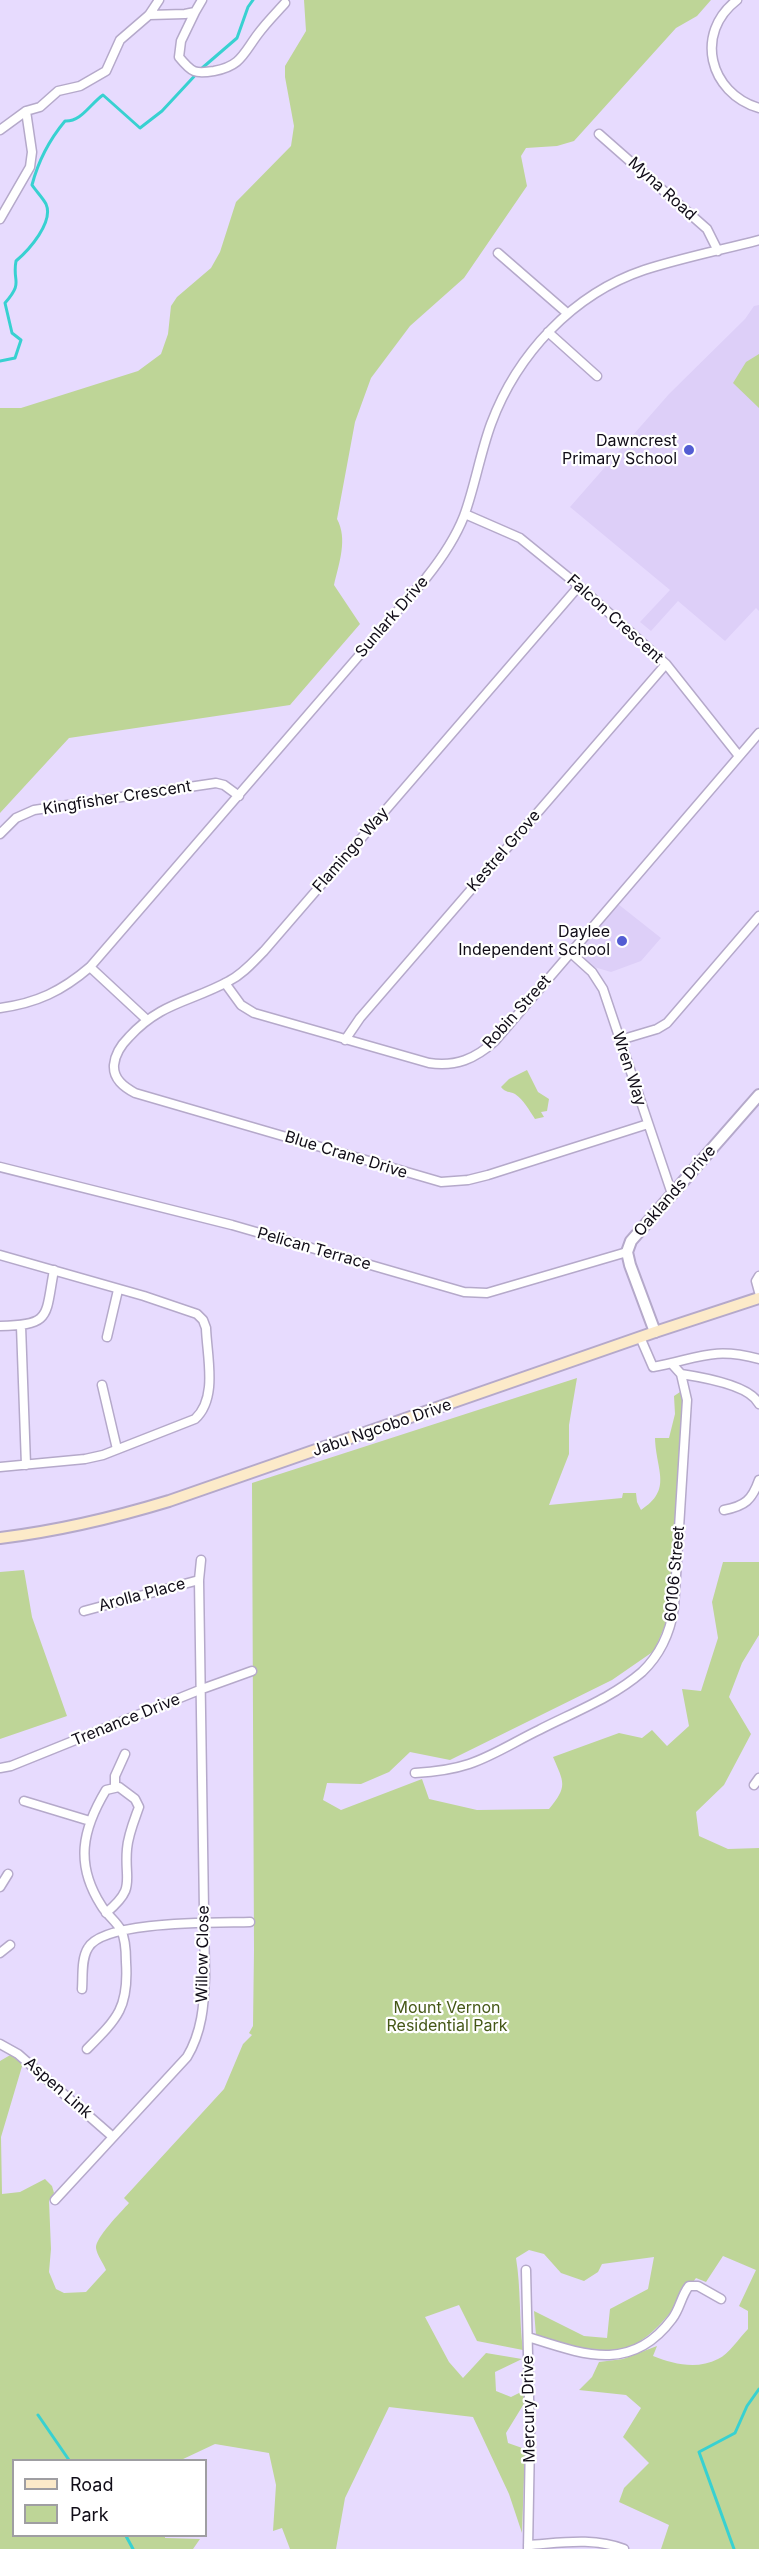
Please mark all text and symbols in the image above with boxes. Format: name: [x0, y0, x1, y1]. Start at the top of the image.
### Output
street label: Myna Road: [624, 153, 700, 225]
place label: Dawncrest Primary School: [562, 431, 677, 469]
marker: Dawncrest Primary School: [682, 443, 696, 457]
street label: Falcon Crescent: [563, 571, 667, 667]
street label: Sunlark Drive: [352, 572, 432, 662]
street label: Kingfisher Crescent: [41, 777, 193, 819]
street label: Flamingo Way: [309, 804, 393, 896]
street label: Kestrel Grove: [463, 806, 545, 896]
place label: Daylee Independent School: [458, 922, 610, 960]
marker: Daylee Independent School: [615, 934, 629, 948]
street label: Robin Street: [479, 971, 555, 1053]
street label: Wren Way: [608, 1029, 650, 1109]
street label: Blue Crane Drive: [282, 1127, 410, 1183]
street label: Oaklands Drive: [630, 1141, 720, 1241]
street label: Pelican Terrace: [255, 1224, 373, 1274]
street label: Jabu Ngcobo Drive: [310, 1395, 454, 1461]
street label: 60106 Street: [661, 1525, 689, 1623]
street label: Arolla Place: [96, 1574, 188, 1616]
street label: Trenance Drive: [69, 1690, 183, 1750]
street label: Willow Close: [193, 1905, 213, 2003]
park label: Mount Vernon Residential Park: [386, 1998, 508, 2036]
street label: Aspen Link: [20, 2053, 96, 2123]
street label: Mercury Drive: [518, 2355, 540, 2463]
legend: [12, 2459, 207, 2537]
text: Road: [70, 2474, 113, 2495]
text: Park: [70, 2504, 109, 2525]

